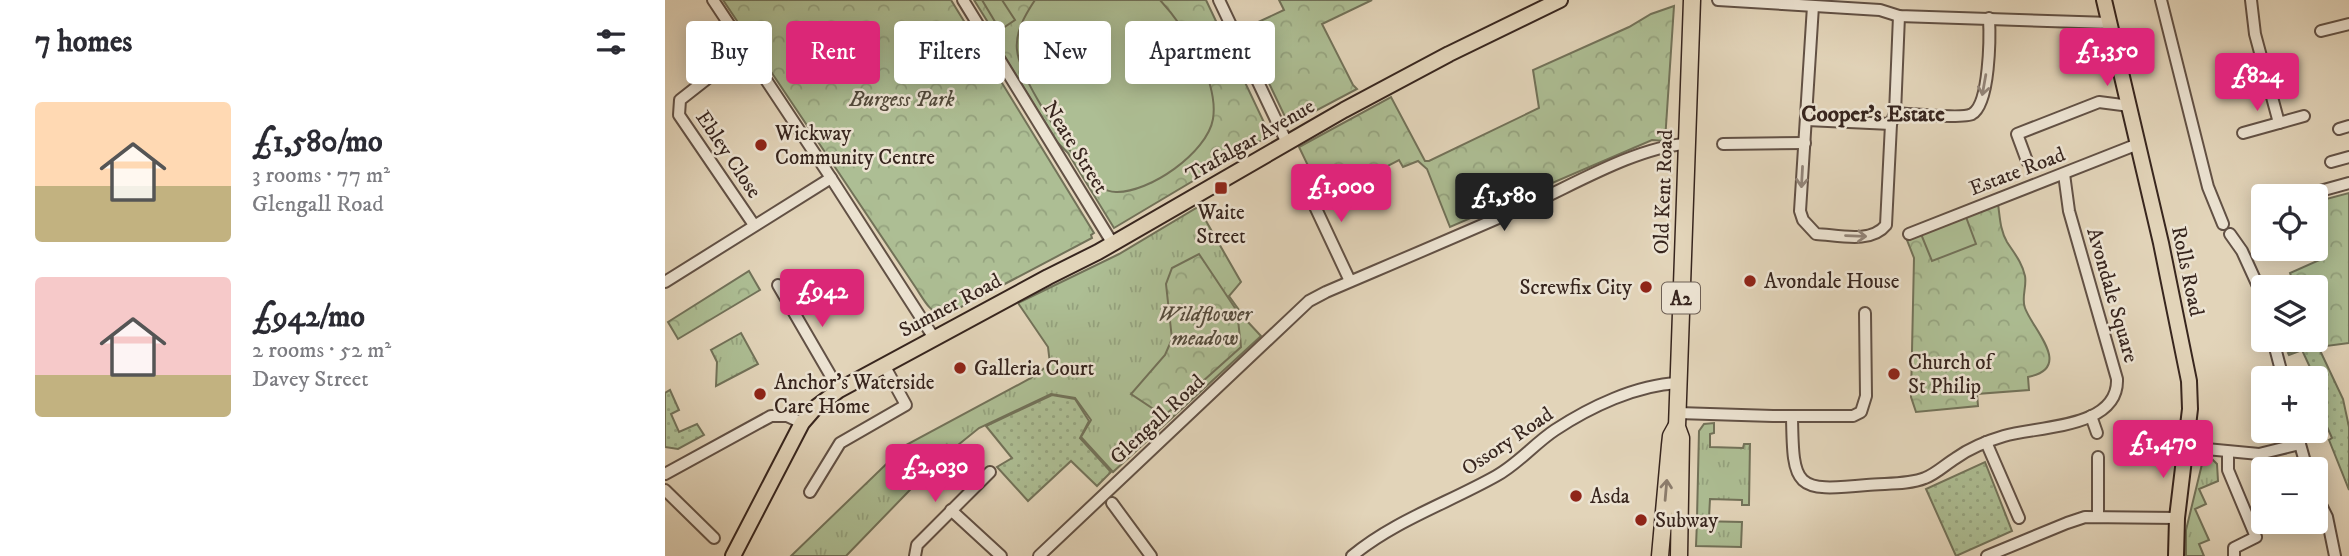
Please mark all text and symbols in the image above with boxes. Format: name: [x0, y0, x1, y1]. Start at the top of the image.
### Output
chip: Buy: [686, 21, 772, 84]
chip: Rent: [786, 21, 880, 84]
chip: Filters: [894, 21, 1005, 84]
chip: New: [1019, 21, 1111, 84]
chip: Apartment: [1125, 21, 1275, 84]
icon: filters: [592, 23, 630, 61]
text: 7 homes: [35, 24, 132, 61]
pin: £1,350: [2050, 28, 2164, 88]
text: £1,350: [2076, 36, 2138, 65]
pin: £824: [2216, 54, 2298, 113]
text: £824: [2231, 61, 2283, 90]
one-way arrow: [1977, 73, 1990, 96]
park label: Burgess Park: [848, 87, 955, 113]
street label: Trafalgar Avenue: [1181, 93, 1320, 188]
street label: Neate Street: [1037, 97, 1114, 199]
district label: Cooper's Estate: [1801, 100, 1945, 129]
street label: Ebley Close: [689, 106, 767, 204]
place label: Wickway Community Centre: [774, 121, 935, 171]
text: £1,580/mo: [252, 124, 383, 161]
street label: Old Kent Road: [1649, 129, 1679, 255]
icon: home: [91, 130, 175, 214]
marker: Wickway Community Centre: [753, 137, 769, 153]
street label: Estate Road: [1966, 142, 2070, 202]
text: 3 rooms · 77 m²: [252, 161, 390, 190]
pin: £1,000: [1284, 164, 1398, 224]
one-way arrow: [1796, 165, 1809, 188]
text: £1,000: [1307, 172, 1375, 201]
pin: £1,580: [1447, 174, 1561, 233]
marker: Waite Street: [1213, 180, 1229, 196]
text: £1,580: [1471, 181, 1537, 210]
map controls: [2251, 184, 2328, 534]
button: locate: [2251, 184, 2328, 261]
text: Glengall Road: [252, 190, 384, 219]
place label: Waite Street: [1196, 200, 1246, 250]
street label: Rolls Road: [2165, 224, 2209, 319]
street label: Avondale Square: [2080, 225, 2144, 366]
one-way arrow: [1844, 229, 1867, 242]
street label: Sumner Road: [895, 268, 1007, 344]
place label: Avondale House: [1764, 269, 1900, 295]
pin: £942: [781, 270, 863, 329]
marker: Avondale House: [1742, 273, 1758, 289]
place label: Screwfix City: [1519, 275, 1633, 301]
button: layers: [2251, 275, 2328, 352]
text: £942: [796, 277, 848, 306]
marker: Screwfix City: [1638, 279, 1654, 295]
road number: A2: [1662, 282, 1700, 314]
text: £942/mo: [252, 299, 365, 336]
park label: Wildflower meadow: [1158, 302, 1253, 352]
icon: home: [91, 305, 175, 389]
text: 2 rooms · 52 m²: [252, 336, 391, 365]
place label: Church of St Philip: [1908, 350, 1995, 400]
place label: Galleria Court: [974, 356, 1095, 382]
marker: Galleria Court: [952, 360, 968, 376]
text: Davey Street: [252, 365, 369, 394]
marker: Church of St Philip: [1886, 366, 1902, 382]
button: +: [2251, 366, 2328, 443]
street label: Glengall Road: [1105, 369, 1211, 470]
place label: Anchor's Waterside Care Home: [774, 370, 935, 420]
marker: Anchor's Waterside Care Home: [752, 386, 768, 402]
street label: Ossory Road: [1457, 401, 1559, 482]
pin: £1,470: [2106, 420, 2220, 480]
text: £1,470: [2129, 428, 2197, 457]
pin: £2,030: [878, 444, 992, 504]
text: £2,030: [901, 452, 969, 481]
button: −: [2251, 457, 2328, 534]
one-way arrow: [1660, 480, 1673, 502]
place label: Asda: [1590, 484, 1630, 510]
marker: Asda: [1568, 488, 1584, 504]
place label: Subway: [1655, 508, 1719, 534]
marker: Subway: [1633, 512, 1649, 528]

